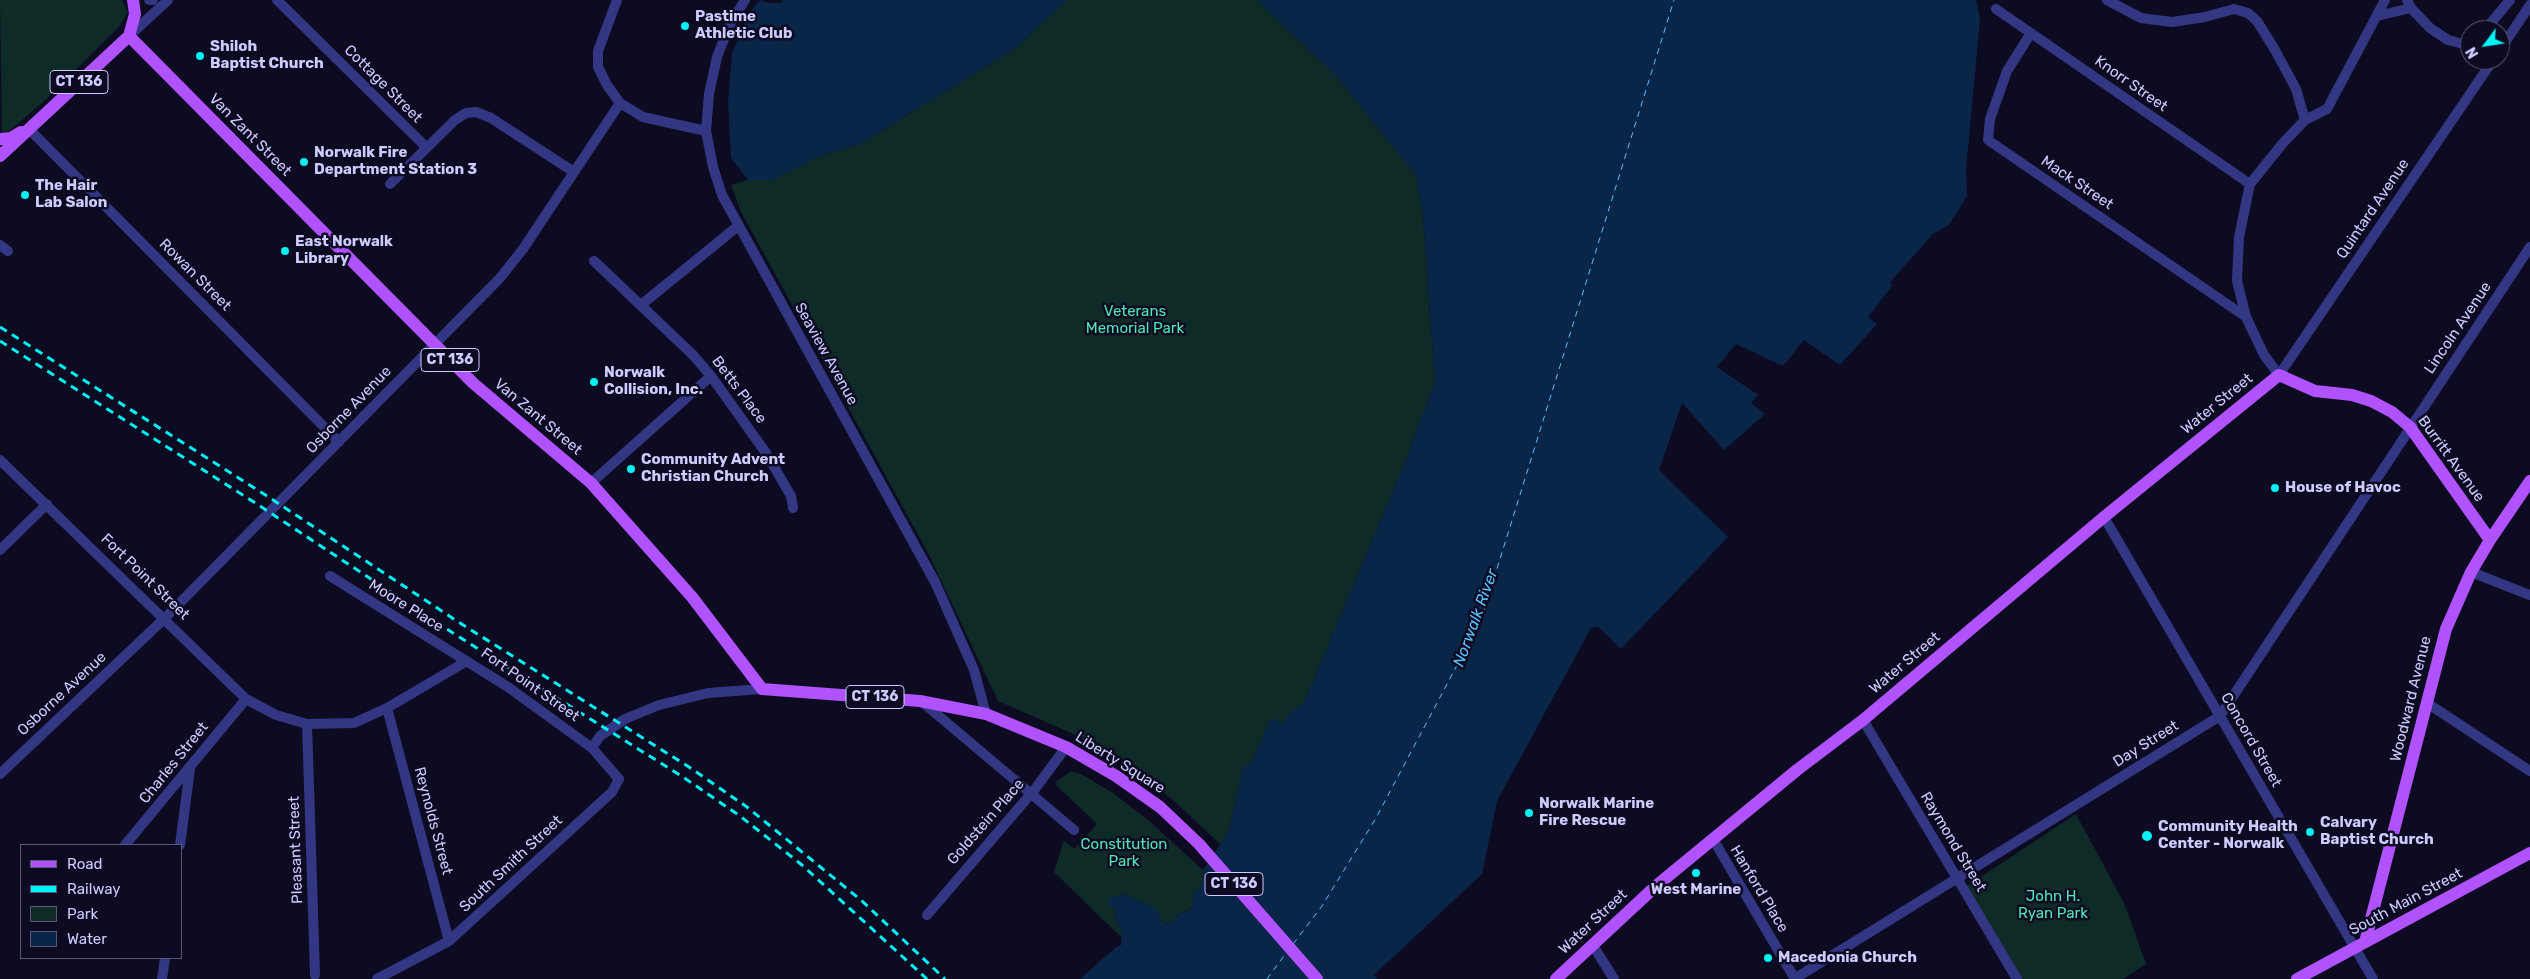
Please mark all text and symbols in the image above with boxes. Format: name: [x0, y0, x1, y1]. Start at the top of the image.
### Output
place label: Pastime Athletic Club: [695, 8, 792, 43]
marker: Pastime Athletic Club: [679, 20, 691, 32]
north arrow: [2460, 20, 2510, 70]
place label: Shiloh Baptist Church: [210, 38, 324, 73]
street label: Cottage Street: [340, 41, 426, 127]
text: N: [2463, 44, 2482, 61]
marker: Shiloh Baptist Church: [194, 50, 206, 62]
street label: Knorr Street: [2091, 52, 2171, 116]
road number: CT 136: [50, 70, 108, 94]
street label: Van Zant Street: [205, 90, 295, 180]
place label: Norwalk Fire Department Station 3: [314, 144, 477, 179]
street label: Mack Street: [2037, 152, 2117, 214]
marker: Norwalk Fire Department Station 3: [298, 156, 310, 168]
street label: Quintard Avenue: [2333, 156, 2413, 262]
place label: The Hair Lab Salon: [35, 177, 107, 212]
marker: The Hair Lab Salon: [19, 189, 31, 201]
place label: East Norwalk Library: [295, 233, 393, 268]
street label: Rowan Street: [155, 235, 235, 315]
marker: East Norwalk Library: [279, 245, 291, 257]
street label: Lincoln Avenue: [2421, 279, 2495, 377]
street label: Seaview Avenue: [790, 300, 862, 408]
park label: Veterans Memorial Park: [1086, 303, 1184, 338]
road number: CT 136: [421, 348, 479, 372]
street label: Betts Place: [708, 353, 770, 427]
street label: Osborne Avenue: [303, 362, 395, 458]
place label: Norwalk Collision, Inc.: [604, 364, 703, 399]
street label: Water Street: [2178, 370, 2256, 438]
street label: Van Zant Street: [490, 375, 586, 459]
marker: Norwalk Collision, Inc.: [588, 376, 600, 388]
street label: Burritt Avenue: [2414, 412, 2488, 506]
place label: Community Advent Christian Church: [641, 451, 785, 486]
marker: Community Advent Christian Church: [625, 463, 637, 475]
place label: House of Havoc: [2285, 479, 2401, 497]
marker: House of Havoc: [2269, 482, 2281, 494]
street label: Fort Point Street: [97, 530, 193, 624]
water label: Norwalk River: [1449, 566, 1503, 670]
street label: Moore Place: [365, 576, 447, 636]
street label: Water Street: [1866, 628, 1944, 698]
street label: Woodward Avenue: [2387, 634, 2435, 764]
street label: Fort Point Street: [477, 644, 583, 726]
street label: Osborne Avenue: [14, 648, 110, 740]
road number: CT 136: [846, 686, 904, 709]
street label: Concord Street: [2217, 690, 2285, 790]
street label: Day Street: [2110, 717, 2182, 771]
street label: Charles Street: [136, 719, 212, 807]
street label: Liberty Square: [1072, 728, 1168, 798]
street label: Reynolds Street: [410, 765, 456, 877]
street label: Goldstein Place: [944, 775, 1028, 869]
street label: Raymond Street: [1916, 789, 1990, 895]
place label: Norwalk Marine Fire Rescue: [1539, 795, 1654, 830]
street label: Pleasant Street: [285, 796, 307, 904]
marker: Norwalk Marine Fire Rescue: [1523, 807, 1535, 819]
street label: South Smith Street: [456, 812, 566, 916]
place label: Calvary Baptist Church: [2320, 814, 2434, 849]
place label: Community Health Center - Norwalk: [2158, 818, 2298, 853]
marker: Calvary Baptist Church: [2304, 826, 2316, 838]
marker: Community Health Center - Norwalk: [2140, 829, 2154, 843]
park label: Constitution Park: [1081, 836, 1167, 871]
street label: Hanford Place: [1726, 842, 1792, 936]
legend: [20, 844, 182, 959]
text: Road: [67, 855, 103, 873]
street label: South Main Street: [2346, 865, 2466, 939]
marker: West Marine: [1690, 867, 1702, 879]
road number: CT 136: [1205, 872, 1263, 896]
text: Railway: [67, 880, 121, 898]
place label: West Marine: [1651, 881, 1741, 899]
street label: Water Street: [1555, 886, 1631, 958]
park label: John H. Ryan Park: [2018, 888, 2088, 923]
text: Park: [67, 905, 98, 923]
text: Water: [67, 930, 107, 948]
place label: Macedonia Church: [1778, 949, 1917, 967]
marker: Macedonia Church: [1762, 952, 1774, 964]

